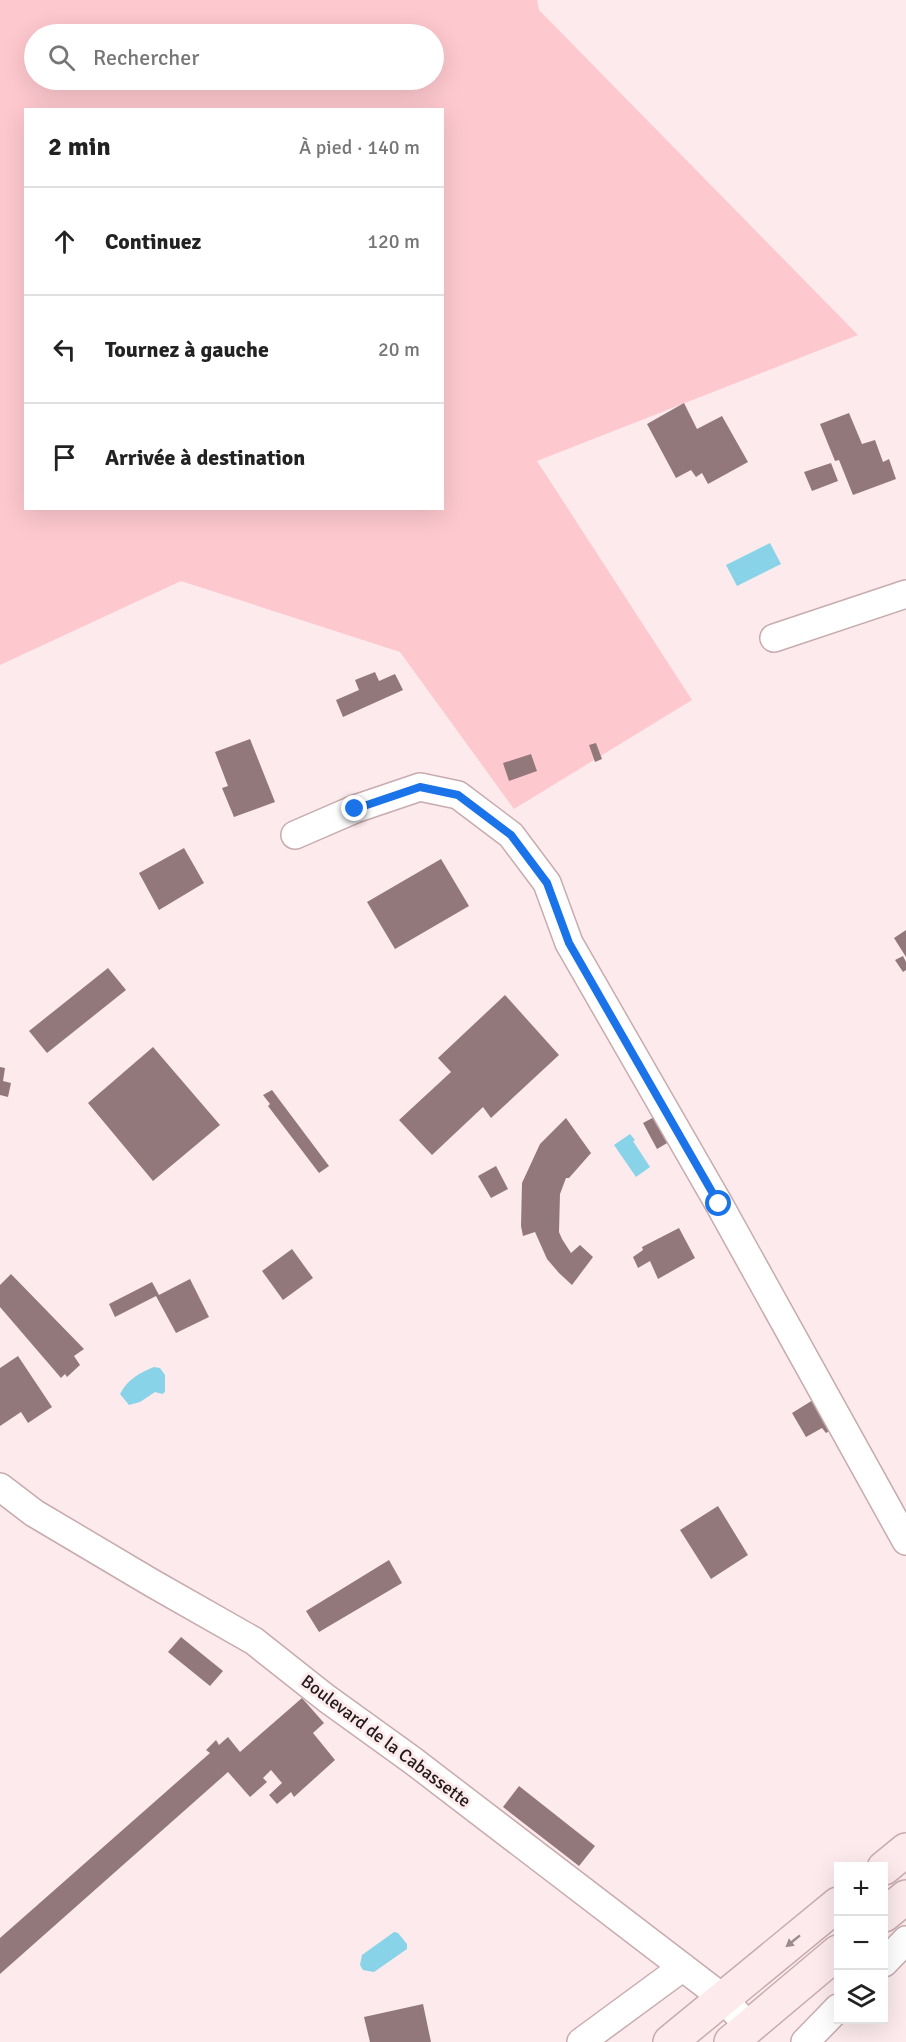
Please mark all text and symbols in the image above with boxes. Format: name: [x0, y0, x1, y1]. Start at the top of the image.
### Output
search box: [24, 24, 444, 90]
icon: search: [45, 41, 78, 74]
text: Rechercher: [93, 44, 199, 71]
text: 2 min: [48, 131, 111, 163]
text: À pied · 140 m: [299, 135, 420, 160]
icon: ahead: [48, 225, 81, 258]
text: Continuez: [105, 228, 201, 255]
text: 120 m: [367, 229, 420, 254]
icon: left: [48, 333, 81, 366]
text: Tournez à gauche: [105, 336, 269, 363]
text: 20 m: [378, 337, 420, 362]
icon: arrive: [48, 441, 81, 474]
text: Arrivée à destination: [105, 444, 305, 471]
route end: [341, 795, 367, 821]
route start: [705, 1190, 731, 1216]
street label: Boulevard de la Cabassette: [297, 1670, 475, 1812]
map controls: [834, 1862, 888, 2024]
button: +: [834, 1862, 888, 1916]
button: −: [834, 1916, 888, 1970]
one-way arrow: [785, 1934, 801, 1947]
button: layers: [834, 1970, 888, 2024]

